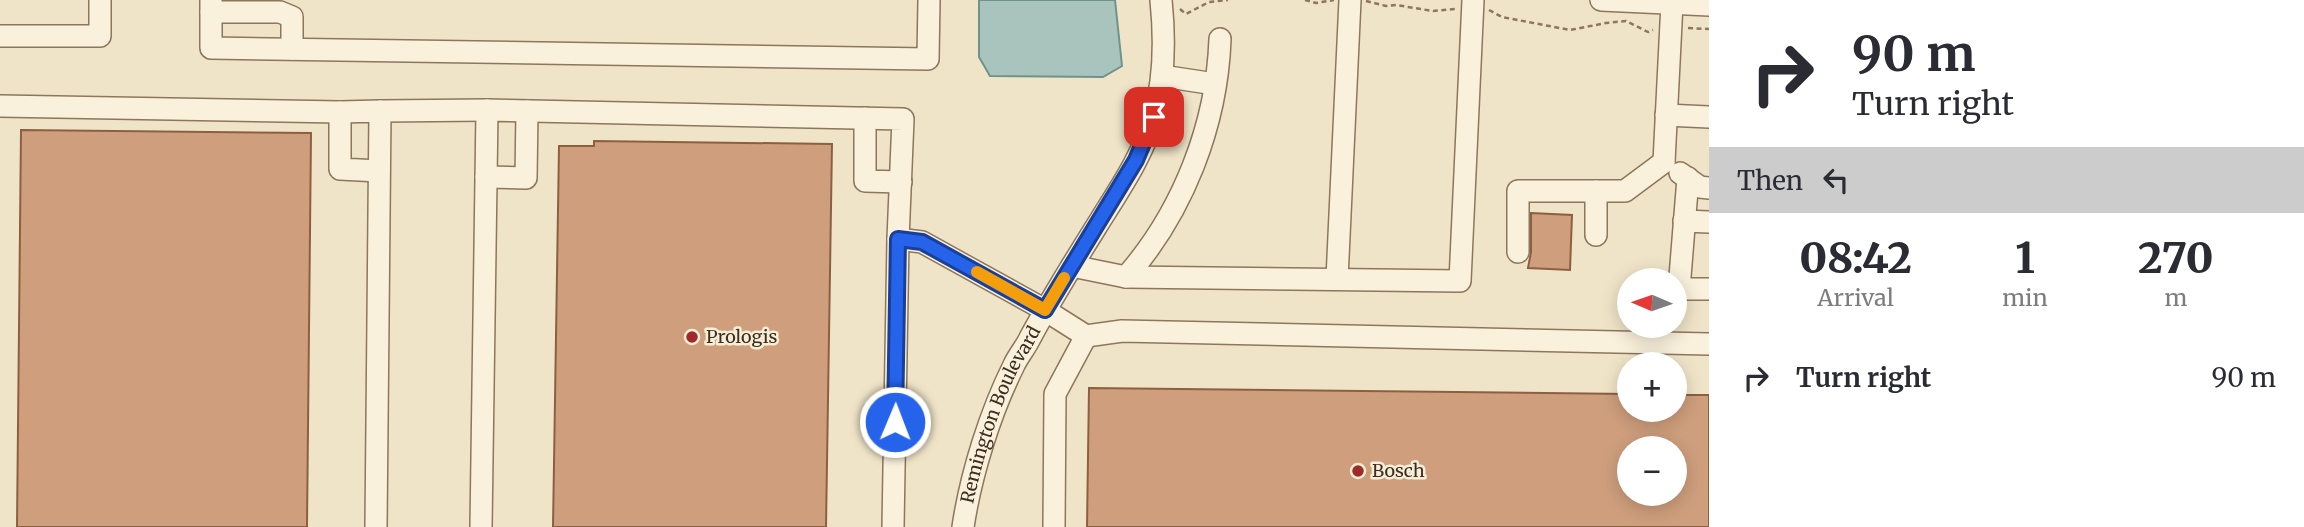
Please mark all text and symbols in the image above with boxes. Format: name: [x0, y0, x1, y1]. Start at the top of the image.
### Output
text: 90 m: [1852, 23, 1976, 84]
icon: right: [1737, 28, 1828, 119]
text: Turn right: [1852, 84, 2014, 124]
pin: [1124, 87, 1184, 147]
icon: arrive: [1135, 98, 1173, 136]
icon: left: [1817, 161, 1855, 199]
text: Then: [1737, 164, 1803, 197]
text: 08:42: [1799, 232, 1912, 284]
text: 1: [2015, 232, 2035, 284]
text: 270: [2138, 232, 2214, 284]
north arrow: [1617, 268, 1687, 338]
map controls: [1617, 268, 1687, 506]
text: Arrival: [1817, 283, 1894, 312]
text: min: [2002, 283, 2048, 312]
text: m: [2164, 283, 2187, 312]
street label: Remington Boulevard: [955, 322, 1045, 505]
place label: Prologis: [706, 325, 778, 348]
marker: Prologis: [684, 329, 700, 345]
button: +: [1617, 352, 1687, 422]
icon: right: [1737, 359, 1775, 397]
text: Turn right: [1796, 361, 1931, 394]
text: 90 m: [2212, 361, 2276, 394]
position arrow: [858, 385, 932, 459]
button: −: [1617, 436, 1687, 506]
place label: Bosch: [1372, 459, 1425, 482]
marker: Bosch: [1350, 463, 1366, 479]

